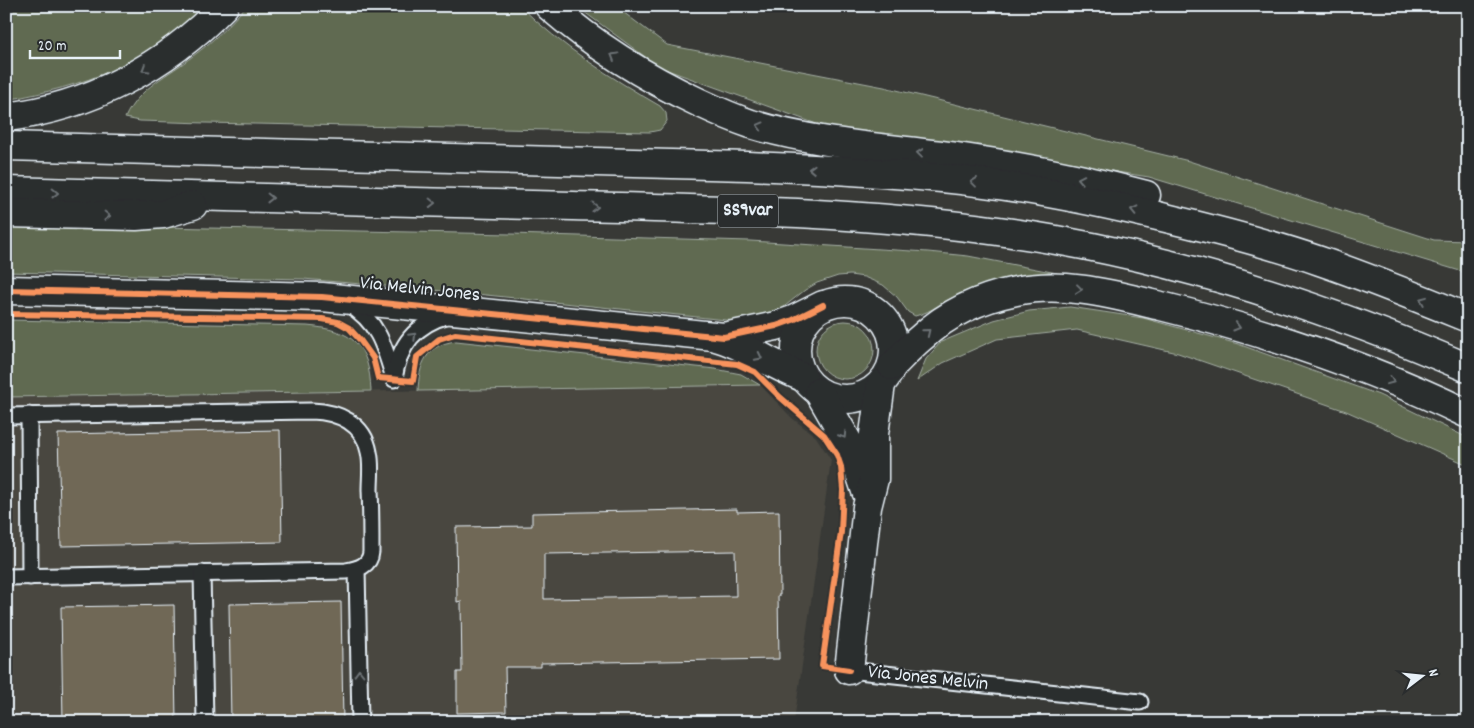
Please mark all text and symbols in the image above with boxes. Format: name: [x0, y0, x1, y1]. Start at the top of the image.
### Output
scale bar: [30, 28, 120, 60]
text: 20 m: [38, 36, 66, 58]
one-way arrow: [611, 53, 620, 63]
one-way arrow: [142, 63, 151, 72]
one-way arrow: [757, 122, 765, 132]
one-way arrow: [916, 148, 924, 159]
one-way arrow: [808, 163, 816, 174]
one-way arrow: [1076, 174, 1085, 185]
one-way arrow: [970, 177, 978, 188]
one-way arrow: [52, 188, 59, 198]
one-way arrow: [266, 193, 274, 204]
road number: SS9var: [718, 195, 778, 228]
one-way arrow: [429, 197, 437, 208]
one-way arrow: [592, 202, 599, 212]
one-way arrow: [1130, 206, 1139, 216]
one-way arrow: [104, 210, 112, 221]
street label: Via Melvin Jones: [358, 270, 482, 310]
one-way arrow: [1076, 283, 1084, 294]
one-way arrow: [1419, 295, 1428, 306]
one-way arrow: [1233, 322, 1241, 332]
one-way arrow: [922, 329, 931, 338]
one-way arrow: [407, 332, 416, 341]
one-way arrow: [754, 351, 763, 361]
one-way arrow: [1386, 375, 1394, 385]
one-way arrow: [837, 429, 846, 438]
north arrow: [1396, 650, 1446, 700]
street label: Via Jones Melvin: [866, 659, 990, 699]
text: N: [1422, 667, 1443, 679]
one-way arrow: [354, 669, 364, 676]

